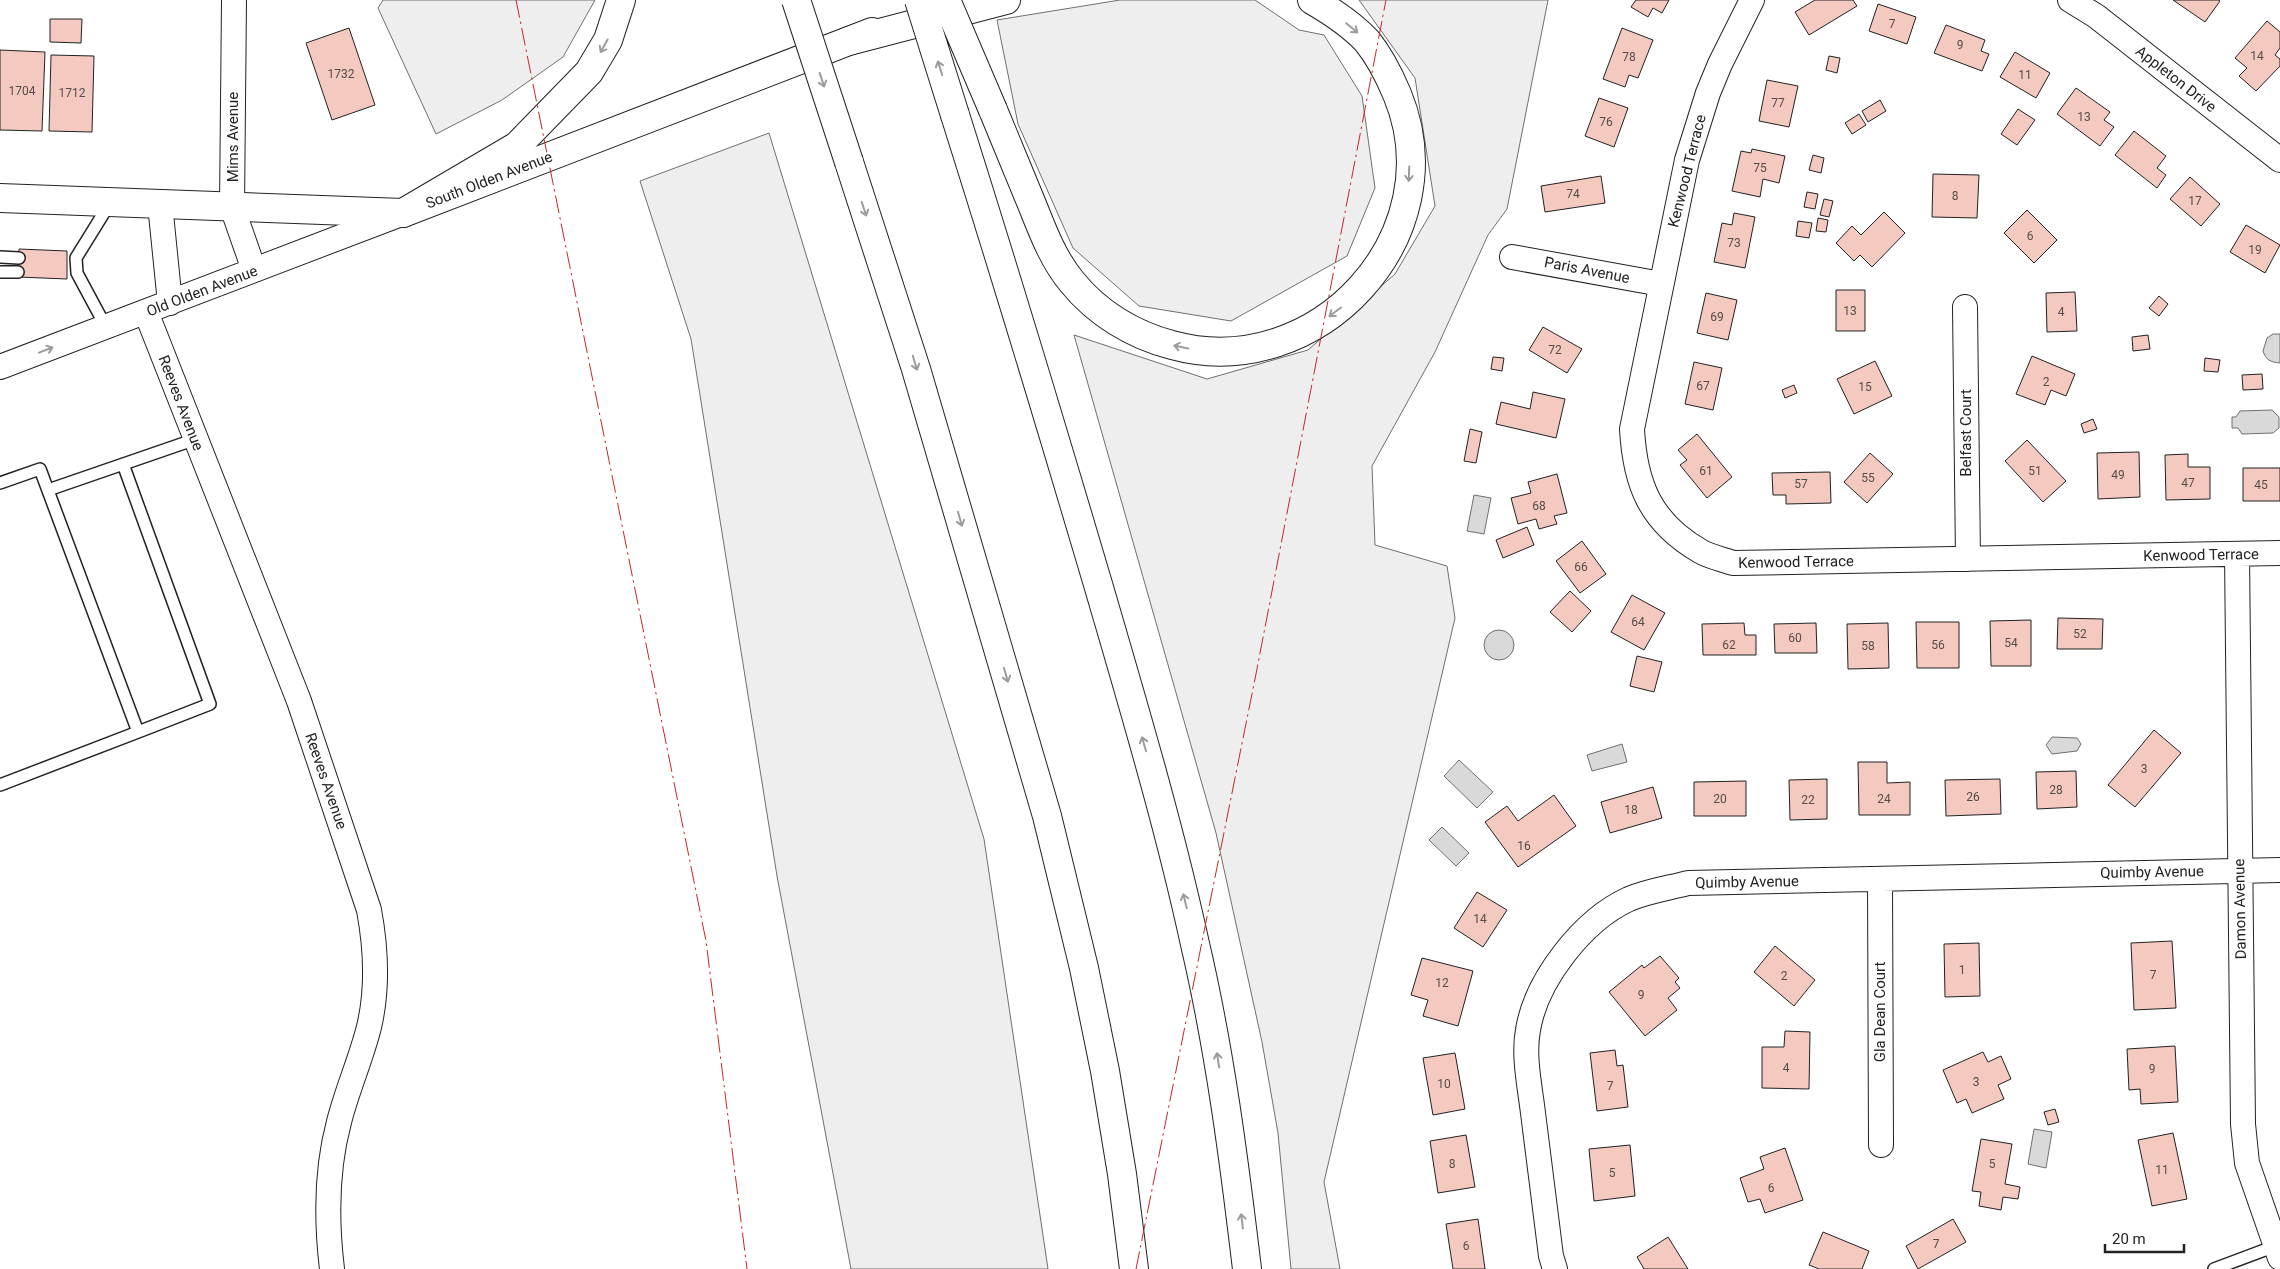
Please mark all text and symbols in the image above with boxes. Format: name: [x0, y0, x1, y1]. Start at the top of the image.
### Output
house number: 7: [1889, 17, 1896, 31]
one-way arrow: [1345, 23, 1358, 34]
one-way arrow: [599, 38, 609, 53]
house number: 9: [1957, 38, 1963, 52]
street label: Appleton Drive: [2132, 42, 2220, 116]
house number: 14: [2250, 49, 2264, 63]
house number: 78: [1622, 50, 1636, 64]
one-way arrow: [935, 61, 945, 77]
house number: 1732: [328, 67, 355, 81]
house number: 11: [2018, 68, 2032, 82]
one-way arrow: [818, 71, 827, 87]
house number: 1704: [9, 84, 36, 98]
house number: 1712: [59, 86, 86, 100]
street label: Mims Avenue: [224, 92, 242, 182]
house number: 77: [1771, 96, 1785, 110]
house number: 13: [2077, 110, 2091, 124]
street label: Kenwood Terrace: [1664, 113, 1710, 229]
house number: 76: [1599, 115, 1613, 129]
street label: South Olden Avenue: [423, 148, 555, 212]
house number: 75: [1753, 161, 1767, 175]
one-way arrow: [1405, 166, 1414, 182]
house number: 74: [1566, 187, 1580, 201]
house number: 8: [1952, 189, 1959, 203]
house number: 17: [2188, 194, 2202, 208]
one-way arrow: [860, 200, 869, 216]
house number: 6: [2027, 229, 2034, 243]
house number: 73: [1727, 236, 1741, 250]
house number: 19: [2248, 243, 2262, 257]
street label: Paris Avenue: [1543, 253, 1631, 287]
street label: Old Olden Avenue: [144, 262, 260, 320]
house number: 13: [1843, 304, 1857, 318]
house number: 4: [2058, 305, 2065, 319]
one-way arrow: [1329, 307, 1342, 318]
house number: 69: [1710, 310, 1724, 324]
one-way arrow: [1174, 342, 1190, 352]
house number: 72: [1548, 343, 1562, 357]
one-way arrow: [38, 344, 53, 353]
street label: Reeves Avenue: [155, 353, 207, 453]
one-way arrow: [910, 355, 920, 371]
house number: 2: [2043, 375, 2050, 389]
house number: 67: [1696, 379, 1710, 393]
house number: 15: [1858, 380, 1872, 394]
street label: Belfast Court: [1957, 389, 1975, 477]
house number: 61: [1699, 464, 1713, 478]
house number: 51: [2028, 464, 2042, 478]
house number: 49: [2111, 468, 2125, 482]
house number: 55: [1861, 471, 1875, 485]
house number: 47: [2181, 476, 2195, 490]
house number: 57: [1794, 477, 1808, 491]
house number: 45: [2254, 478, 2268, 492]
house number: 68: [1532, 499, 1546, 513]
one-way arrow: [956, 511, 966, 527]
street label: Kenwood Terrace: [2143, 545, 2259, 565]
street label: Kenwood Terrace: [1738, 552, 1854, 572]
house number: 66: [1574, 560, 1588, 574]
house number: 64: [1631, 615, 1645, 629]
house number: 52: [2073, 627, 2087, 641]
house number: 60: [1788, 631, 1802, 645]
house number: 54: [2004, 636, 2018, 650]
house number: 62: [1722, 638, 1736, 652]
house number: 56: [1931, 638, 1945, 652]
house number: 58: [1861, 639, 1875, 653]
one-way arrow: [1001, 667, 1011, 683]
street label: Reeves Avenue: [301, 730, 351, 832]
one-way arrow: [1139, 736, 1149, 752]
house number: 3: [2141, 762, 2147, 776]
house number: 28: [2049, 783, 2063, 797]
house number: 26: [1966, 790, 1980, 804]
house number: 20: [1713, 792, 1727, 806]
house number: 24: [1877, 792, 1891, 806]
house number: 22: [1801, 793, 1815, 807]
house number: 18: [1624, 803, 1638, 817]
house number: 16: [1517, 839, 1531, 853]
street label: Damon Avenue: [2230, 858, 2250, 960]
street label: Quimby Avenue: [2100, 862, 2204, 882]
street label: Quimby Avenue: [1695, 872, 1799, 892]
one-way arrow: [1180, 893, 1189, 909]
house number: 14: [1473, 912, 1487, 926]
street label: Gla Dean Court: [1871, 962, 1889, 1062]
house number: 1: [1959, 963, 1965, 977]
house number: 7: [2150, 968, 2157, 982]
house number: 2: [1781, 969, 1788, 983]
house number: 12: [1435, 976, 1449, 990]
house number: 9: [1638, 988, 1644, 1002]
one-way arrow: [1213, 1052, 1223, 1068]
house number: 4: [1783, 1061, 1790, 1075]
house number: 9: [2149, 1062, 2155, 1076]
house number: 3: [1973, 1075, 1979, 1089]
house number: 10: [1437, 1077, 1451, 1091]
house number: 7: [1607, 1079, 1614, 1093]
house number: 8: [1449, 1157, 1456, 1171]
house number: 5: [1989, 1157, 1996, 1171]
house number: 11: [2155, 1163, 2169, 1177]
house number: 5: [1609, 1166, 1616, 1180]
house number: 6: [1768, 1181, 1775, 1195]
one-way arrow: [1237, 1213, 1247, 1229]
scale bar: [2105, 1222, 2184, 1254]
text: 20 m: [2112, 1230, 2146, 1248]
house number: 7: [1933, 1237, 1940, 1251]
house number: 6: [1463, 1239, 1470, 1253]

